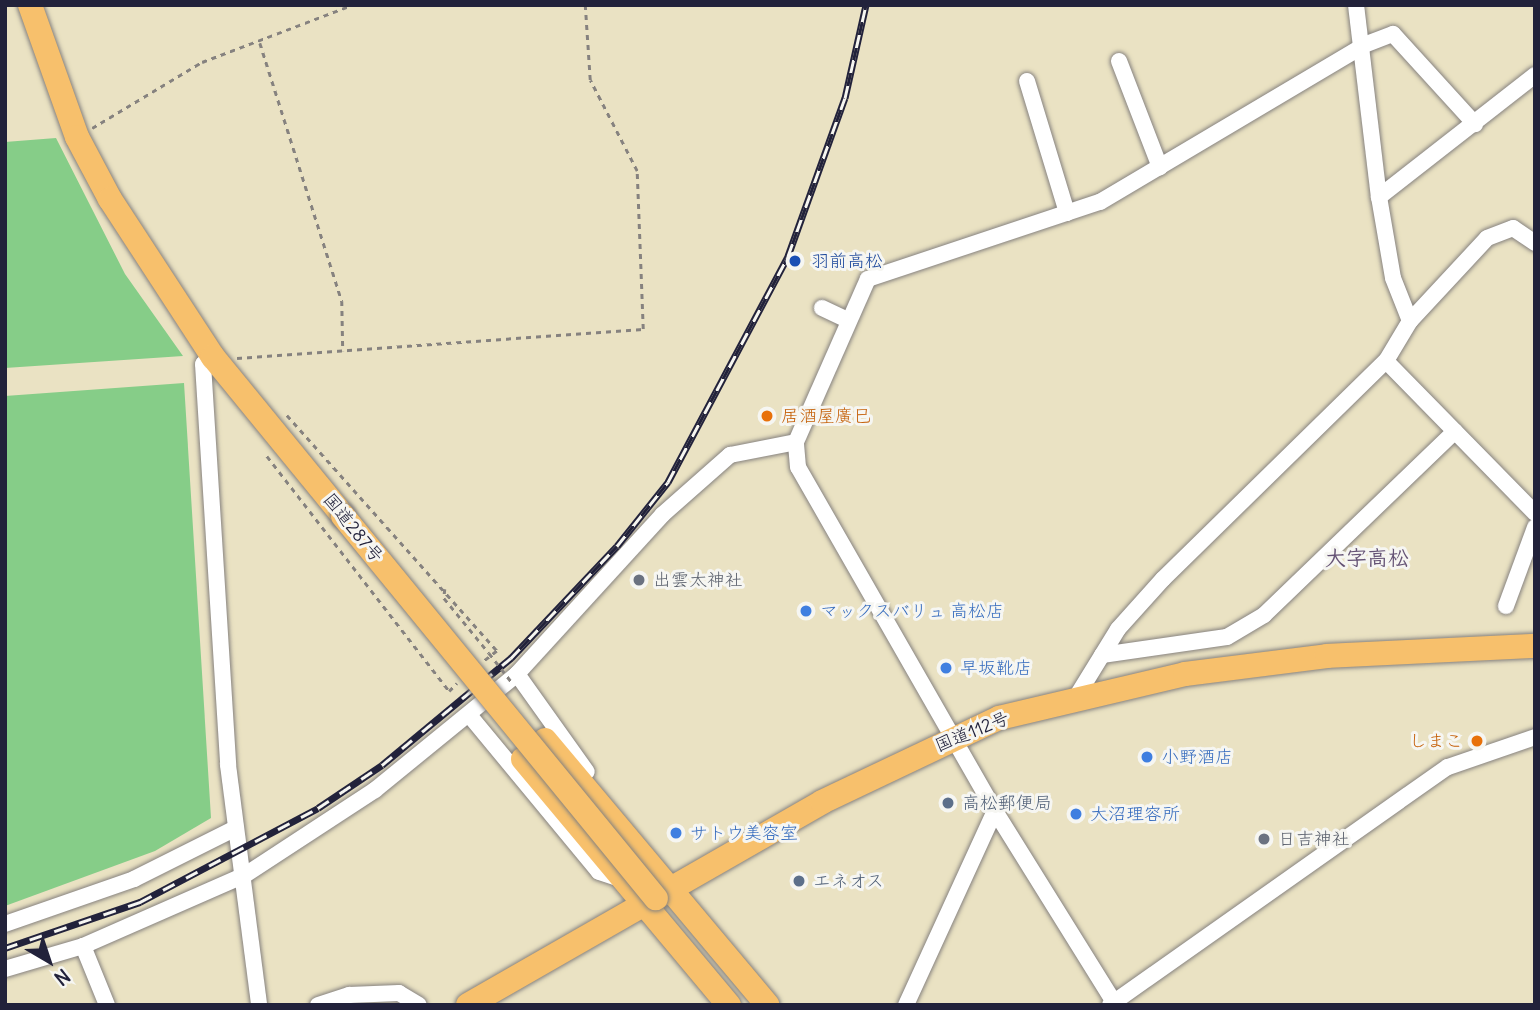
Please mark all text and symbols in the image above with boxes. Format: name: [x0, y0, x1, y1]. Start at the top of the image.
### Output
place label: 羽前高松: [811, 250, 883, 272]
marker: 羽前高松: [785, 251, 805, 271]
place label: 居酒屋廣巳: [781, 405, 871, 427]
marker: 居酒屋廣巳: [759, 408, 775, 424]
street label: 国道287号: [318, 489, 388, 567]
district label: 大字高松: [1325, 545, 1409, 571]
place label: 出雲太神社: [653, 569, 743, 591]
marker: 出雲太神社: [631, 572, 647, 588]
place label: マックスバリュ 高松店: [820, 600, 1004, 622]
marker: マックスバリュ 高松店: [798, 603, 814, 619]
place label: 早坂靴店: [960, 657, 1032, 679]
marker: 早坂靴店: [938, 660, 954, 676]
street label: 国道112号: [932, 707, 1012, 757]
place label: しまこ: [1409, 730, 1463, 752]
marker: しまこ: [1469, 733, 1485, 749]
place label: 小野酒店: [1161, 746, 1233, 768]
marker: 小野酒店: [1139, 749, 1155, 765]
place label: 高松郵便局: [962, 792, 1052, 814]
marker: 高松郵便局: [940, 795, 956, 811]
place label: 大沼理容所: [1090, 803, 1180, 825]
marker: 大沼理容所: [1068, 806, 1084, 822]
place label: サトウ美容室: [690, 822, 798, 844]
marker: サトウ美容室: [668, 825, 684, 841]
place label: 日吉神社: [1278, 828, 1350, 850]
marker: 日吉神社: [1256, 831, 1272, 847]
place label: エネオス: [813, 870, 885, 892]
marker: エネオス: [791, 873, 807, 889]
north arrow: [14, 926, 84, 996]
text: N: [50, 964, 75, 991]

